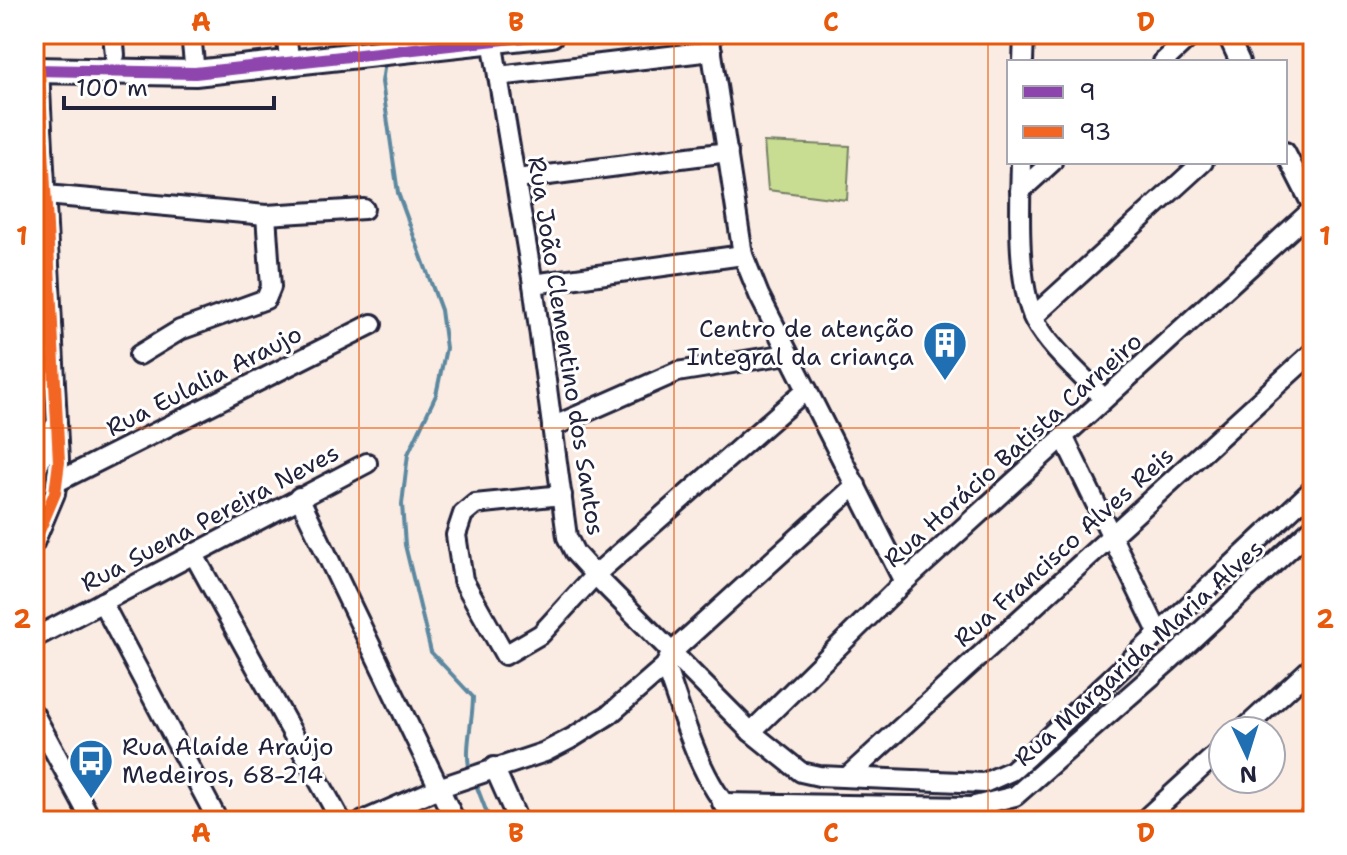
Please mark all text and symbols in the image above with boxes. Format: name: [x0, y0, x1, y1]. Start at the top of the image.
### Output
text: A: [191, 4, 211, 39]
text: B: [508, 4, 524, 39]
text: C: [823, 4, 839, 39]
text: D: [1137, 4, 1155, 39]
scale bar: [64, 60, 274, 110]
legend: [1007, 60, 1287, 164]
text: 100 m: [76, 72, 148, 104]
text: 9: [1079, 76, 1096, 108]
text: 93: [1079, 116, 1111, 148]
street label: Rua João Clementino dos Santos: [520, 154, 612, 538]
text: 1: [16, 218, 28, 253]
text: 1: [1319, 218, 1331, 253]
place label: Centro de atenção Integral da criança: [687, 313, 914, 373]
street label: Rua Eulalia Araujo: [101, 318, 307, 444]
building icon: Centro de atenção Integral da criança: [921, 319, 969, 382]
street label: Rua Horácio Batista Carneiro: [877, 325, 1149, 575]
street label: Rua Suena Pereira Neves: [76, 436, 344, 600]
street label: Rua Francisco Alves Reis: [947, 440, 1181, 654]
street label: Rua Margarida Maria Alves: [1008, 533, 1270, 773]
text: 2: [13, 601, 31, 636]
text: 2: [1316, 601, 1334, 636]
north arrow: [1207, 715, 1287, 795]
place label: Rua Alaíde Araújo Medeiros, 68-214: [122, 731, 334, 791]
bus stop icon: Rua Alaíde Araújo Medeiros, 68-214: [67, 737, 115, 800]
text: N: [1239, 759, 1258, 790]
text: A: [191, 815, 211, 850]
text: B: [508, 815, 524, 850]
text: C: [823, 815, 839, 850]
text: D: [1137, 815, 1155, 850]

